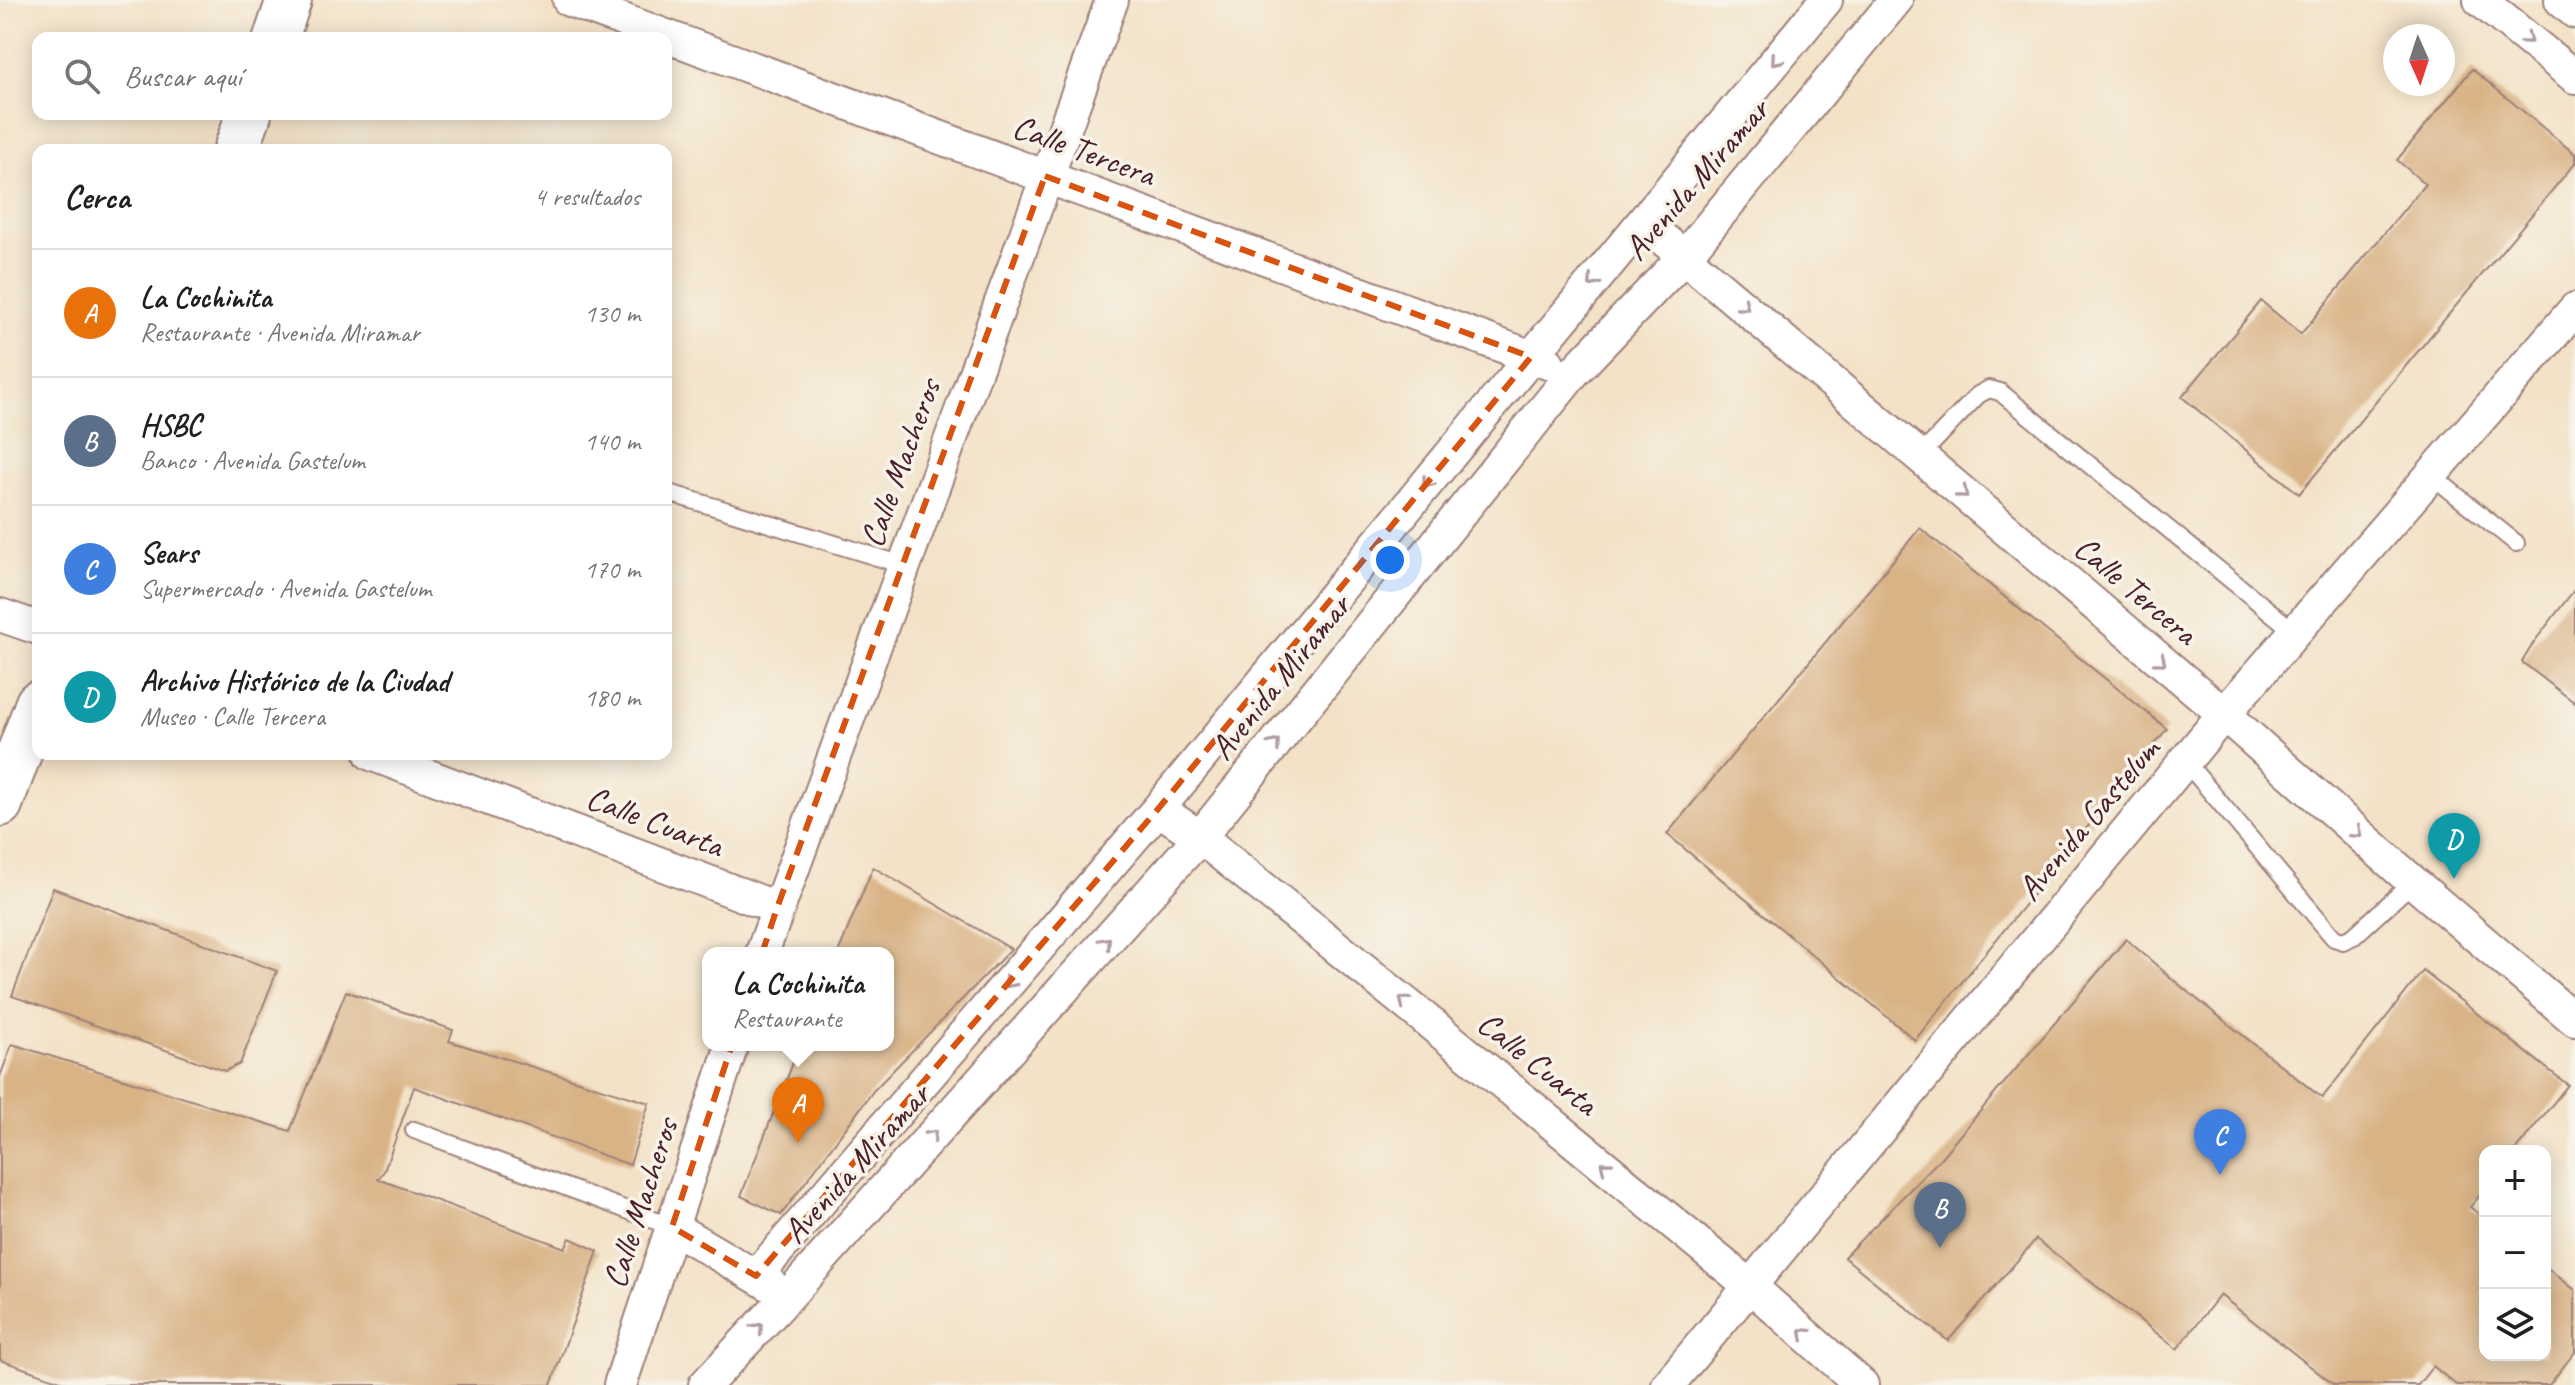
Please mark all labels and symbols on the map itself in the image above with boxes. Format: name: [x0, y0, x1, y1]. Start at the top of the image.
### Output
north arrow: [2383, 24, 2455, 96]
one-way arrow: [2518, 29, 2533, 43]
one-way arrow: [1771, 51, 1786, 65]
street label: Avenida Miramar: [1614, 87, 1780, 269]
street label: Calle Tercera: [1007, 105, 1163, 196]
one-way arrow: [1588, 273, 1603, 287]
one-way arrow: [1735, 296, 1749, 311]
street label: Calle Macheros: [850, 370, 951, 553]
one-way arrow: [1422, 474, 1437, 488]
one-way arrow: [1954, 483, 1969, 498]
street label: Calle Tercera: [2066, 526, 2208, 655]
your location: [1370, 540, 1410, 580]
street label: Avenida Miramar: [1200, 583, 1362, 768]
one-way arrow: [2152, 651, 2167, 666]
street label: Avenida Gastelum: [2008, 727, 2170, 909]
one-way arrow: [1265, 738, 1279, 753]
street label: Calle Cuarta: [581, 775, 731, 867]
pin: D: [2428, 813, 2480, 879]
one-way arrow: [2347, 823, 2362, 837]
one-way arrow: [1096, 936, 1111, 951]
one-way arrow: [1004, 973, 1019, 988]
one-way arrow: [1399, 996, 1413, 1011]
street label: Calle Cuarta: [1469, 1001, 1609, 1126]
street label: Avenida Miramar: [774, 1075, 938, 1251]
pin: A: [772, 1077, 824, 1143]
pin: C: [2194, 1109, 2246, 1175]
street label: Calle Macheros: [592, 1110, 689, 1293]
one-way arrow: [923, 1130, 937, 1145]
one-way arrow: [1599, 1161, 1614, 1176]
pin: B: [1914, 1182, 1966, 1248]
one-way arrow: [749, 1323, 763, 1337]
one-way arrow: [1798, 1329, 1813, 1343]

